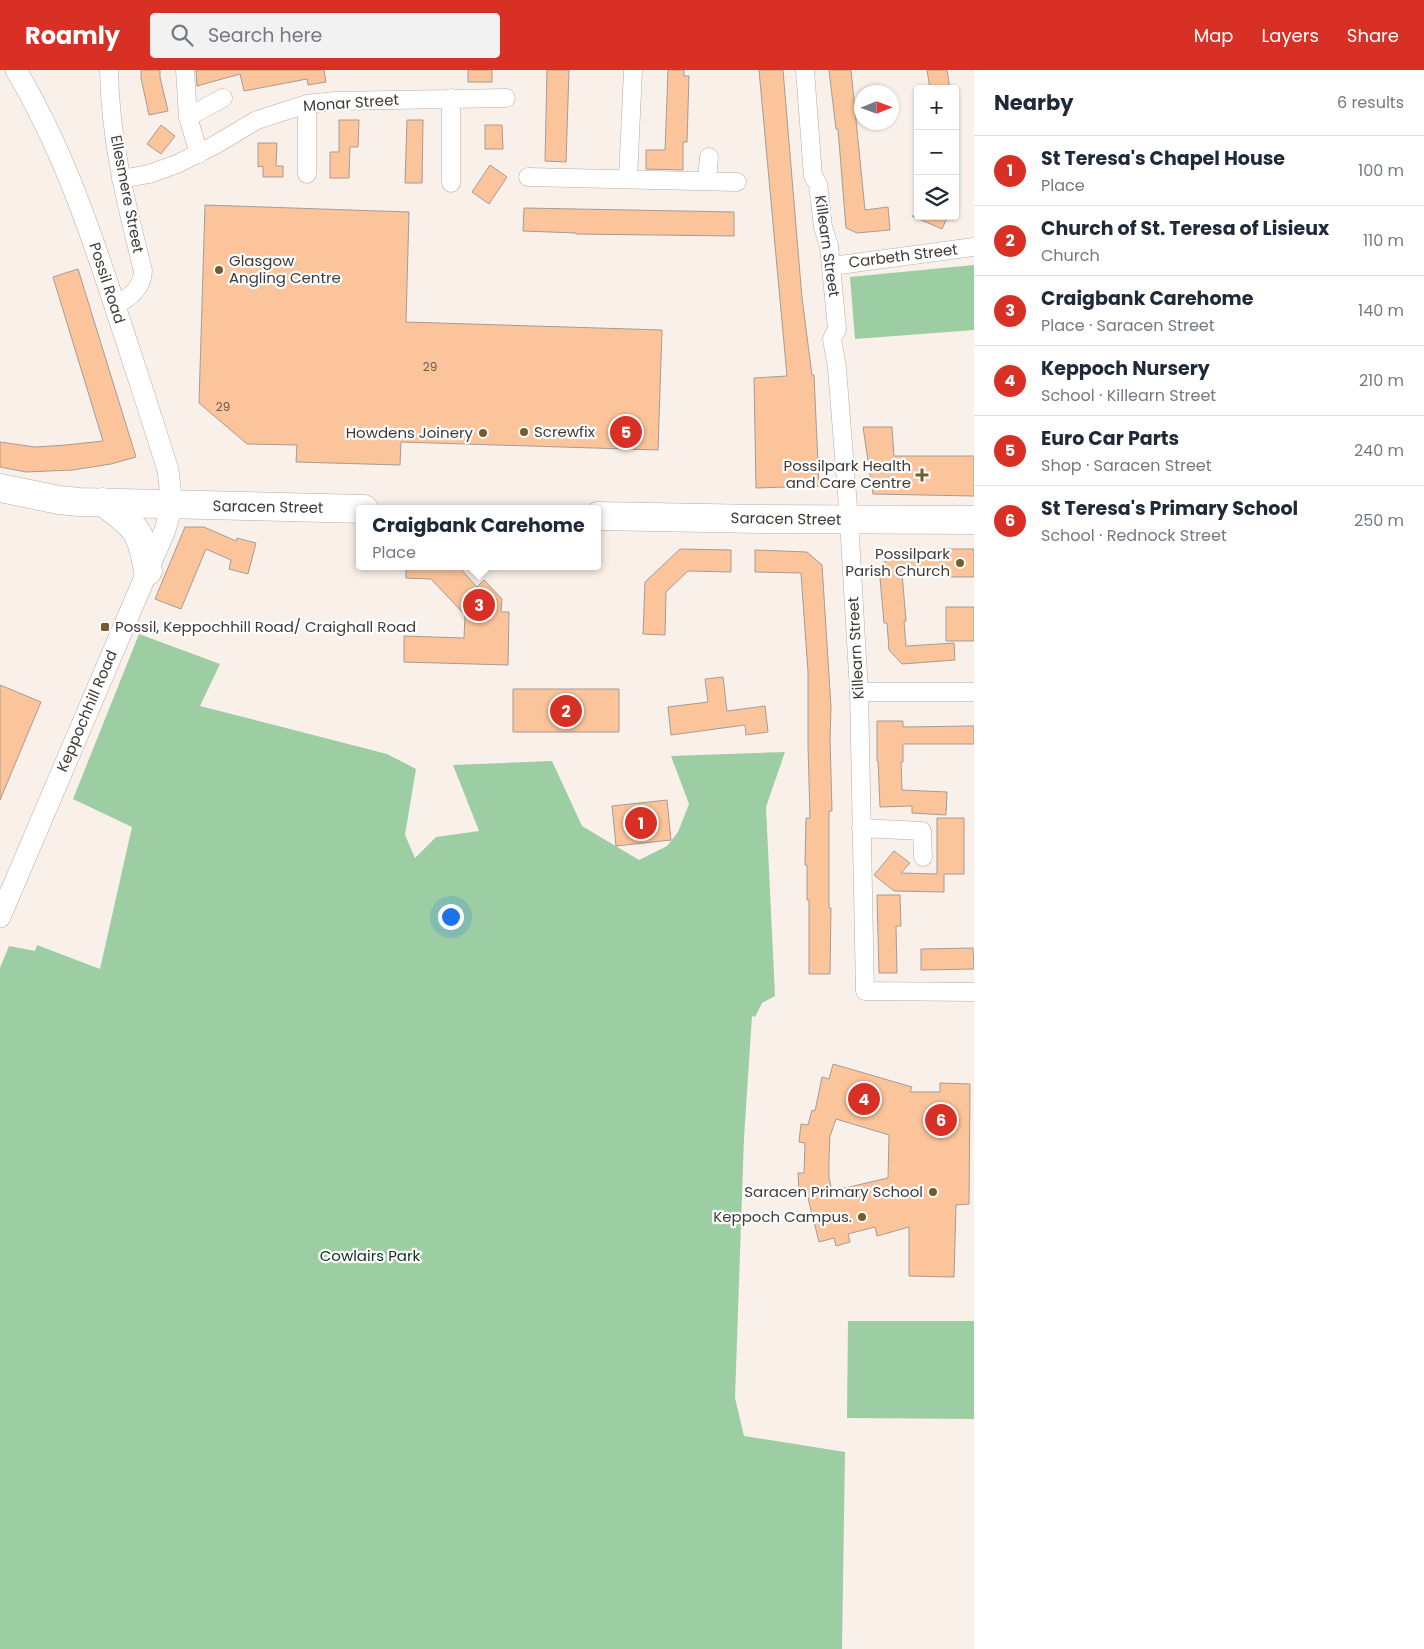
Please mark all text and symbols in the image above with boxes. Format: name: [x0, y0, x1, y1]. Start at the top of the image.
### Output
search box: [150, 13, 500, 58]
text: Roamly: [25, 19, 120, 52]
icon: search: [168, 21, 196, 49]
text: Search here: [208, 22, 322, 49]
text: Map: [1194, 23, 1234, 48]
text: Layers: [1262, 23, 1319, 48]
text: Share: [1347, 23, 1399, 48]
north arrow: [854, 85, 899, 130]
map controls: [914, 85, 959, 220]
button: +: [914, 85, 959, 130]
text: Nearby: [994, 88, 1074, 117]
street label: Monar Street: [302, 89, 399, 116]
text: 6 results: [1337, 91, 1404, 114]
button: −: [914, 130, 959, 175]
street label: Ellesmere Street: [106, 133, 149, 255]
text: St Teresa's Chapel House: [1041, 145, 1285, 172]
text: 1: [1007, 159, 1013, 182]
text: 100 m: [1358, 159, 1404, 182]
text: Place: [1041, 174, 1085, 197]
button: layers: [914, 175, 959, 220]
street label: Killearn Street: [810, 194, 845, 298]
text: Church of St. Teresa of Lisieux: [1041, 215, 1329, 242]
text: 2: [1005, 229, 1015, 252]
text: 110 m: [1363, 229, 1404, 252]
street label: Carbeth Street: [847, 238, 959, 273]
street label: Possil Road: [84, 239, 130, 326]
text: Church: [1041, 244, 1100, 267]
place label: Glasgow Angling Centre: [229, 250, 341, 288]
marker: Glasgow Angling Centre: [213, 264, 225, 276]
text: Craigbank Carehome: [1041, 285, 1253, 312]
text: 3: [1005, 299, 1015, 322]
text: 140 m: [1358, 299, 1404, 322]
text: Place · Saracen Street: [1041, 314, 1215, 337]
text: Keppoch Nursery: [1041, 355, 1210, 382]
house number: 29: [423, 358, 437, 375]
text: 4: [1005, 369, 1015, 392]
text: 210 m: [1359, 369, 1404, 392]
text: School · Killearn Street: [1041, 384, 1216, 407]
house number: 29: [216, 398, 230, 415]
pin: 5: [610, 413, 642, 451]
place label: Screwfix: [534, 421, 595, 442]
place label: Howdens Joinery: [346, 422, 474, 443]
text: Euro Car Parts: [1041, 425, 1179, 452]
marker: Screwfix: [518, 426, 530, 438]
marker: Howdens Joinery: [477, 427, 489, 439]
text: 5: [1005, 439, 1015, 462]
text: 240 m: [1354, 439, 1404, 462]
text: Shop · Saracen Street: [1041, 454, 1212, 477]
place label: Possilpark Health and Care Centre: [783, 455, 911, 493]
marker: Possilpark Health and Care Centre: [915, 468, 929, 482]
street label: Saracen Street: [213, 495, 323, 518]
text: St Teresa's Primary School: [1041, 495, 1298, 522]
popup: [356, 505, 601, 570]
street label: Saracen Street: [731, 507, 841, 530]
text: 6: [1005, 509, 1015, 532]
text: 250 m: [1354, 509, 1404, 532]
text: Craigbank Carehome: [372, 512, 585, 539]
text: School · Rednock Street: [1041, 524, 1227, 547]
text: Place: [372, 541, 416, 564]
place label: Possilpark Parish Church: [845, 543, 950, 581]
marker: Possilpark Parish Church: [954, 557, 966, 569]
pin: 3: [463, 586, 495, 624]
street label: Killearn Street: [842, 596, 869, 700]
place label: Possil, Keppochhill Road/ Craighall Road: [115, 616, 416, 637]
marker: Possil, Keppochhill Road/ Craighall Road: [99, 621, 111, 633]
street label: Keppochhill Road: [51, 647, 122, 775]
pin: 2: [550, 692, 582, 730]
pin: 1: [625, 804, 657, 842]
your location: [438, 904, 464, 930]
pin: 4: [848, 1080, 880, 1118]
pin: 6: [925, 1101, 957, 1139]
place label: Saracen Primary School: [744, 1181, 923, 1202]
marker: Saracen Primary School: [927, 1186, 939, 1198]
place label: Keppoch Campus.: [713, 1206, 852, 1227]
marker: Keppoch Campus.: [856, 1211, 868, 1223]
park label: Cowlairs Park: [320, 1245, 421, 1266]

